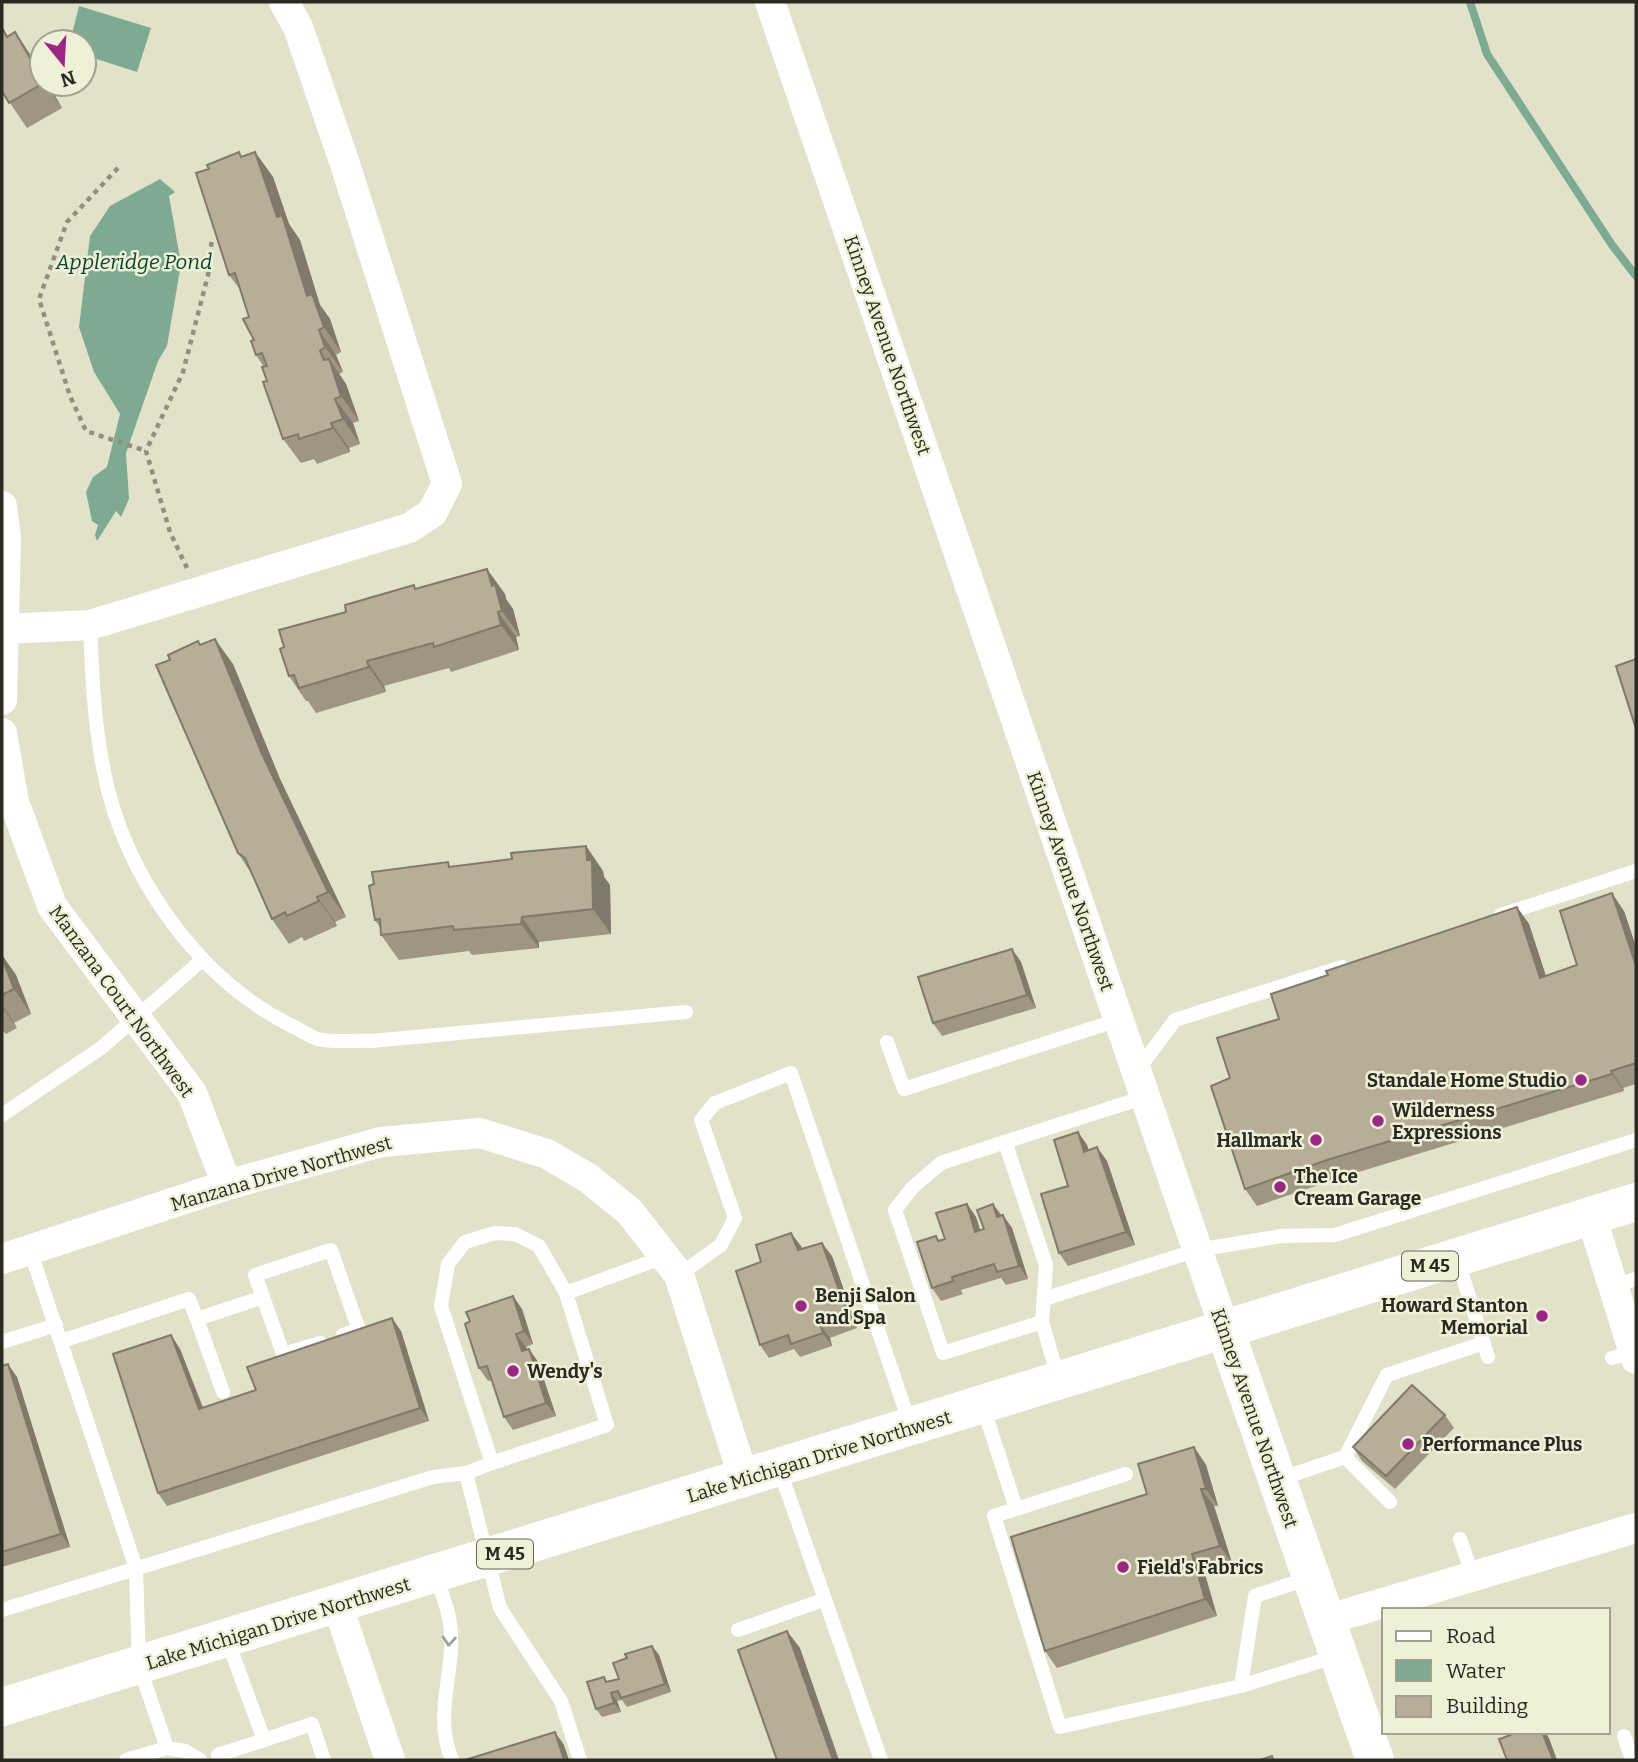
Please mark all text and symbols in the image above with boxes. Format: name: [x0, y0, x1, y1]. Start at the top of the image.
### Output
north arrow: [28, 28, 98, 98]
text: N: [57, 65, 79, 92]
street label: Kinney Avenue Northwest: [839, 232, 936, 458]
water label: Appleridge Pond: [55, 249, 212, 275]
street label: Kinney Avenue Northwest: [1022, 768, 1119, 994]
street label: Manzana Court Northwest: [44, 901, 199, 1102]
place label: Standale Home Studio: [1367, 1069, 1567, 1092]
marker: Standale Home Studio: [1573, 1072, 1589, 1088]
place label: Wilderness Expressions: [1392, 1099, 1502, 1144]
marker: Wilderness Expressions: [1370, 1113, 1386, 1129]
place label: Hallmark: [1216, 1129, 1303, 1152]
street label: Manzana Drive Northwest: [168, 1131, 394, 1216]
marker: Hallmark: [1308, 1132, 1324, 1148]
place label: The Ice Cream Garage: [1294, 1165, 1421, 1210]
marker: The Ice Cream Garage: [1272, 1179, 1288, 1195]
road number: M 45: [1402, 1252, 1458, 1280]
place label: Benji Salon and Spa: [815, 1284, 916, 1329]
place label: Howard Stanton Memorial: [1381, 1294, 1529, 1339]
marker: Benji Salon and Spa: [793, 1298, 809, 1314]
street label: Kinney Avenue Northwest: [1206, 1305, 1303, 1531]
marker: Howard Stanton Memorial: [1534, 1308, 1550, 1324]
place label: Wendy's: [527, 1360, 603, 1383]
marker: Wendy's: [505, 1363, 521, 1379]
street label: Lake Michigan Drive Northwest: [684, 1405, 954, 1508]
place label: Performance Plus: [1422, 1433, 1582, 1456]
marker: Performance Plus: [1400, 1436, 1416, 1452]
road number: M 45: [477, 1540, 533, 1568]
place label: Field's Fabrics: [1137, 1556, 1263, 1579]
marker: Field's Fabrics: [1115, 1559, 1131, 1575]
street label: Lake Michigan Drive Northwest: [143, 1572, 413, 1675]
legend: [1382, 1608, 1610, 1734]
text: Road: [1446, 1623, 1495, 1649]
one-way arrow: [442, 1636, 457, 1647]
text: Water: [1446, 1658, 1505, 1684]
text: Building: [1446, 1693, 1529, 1719]

